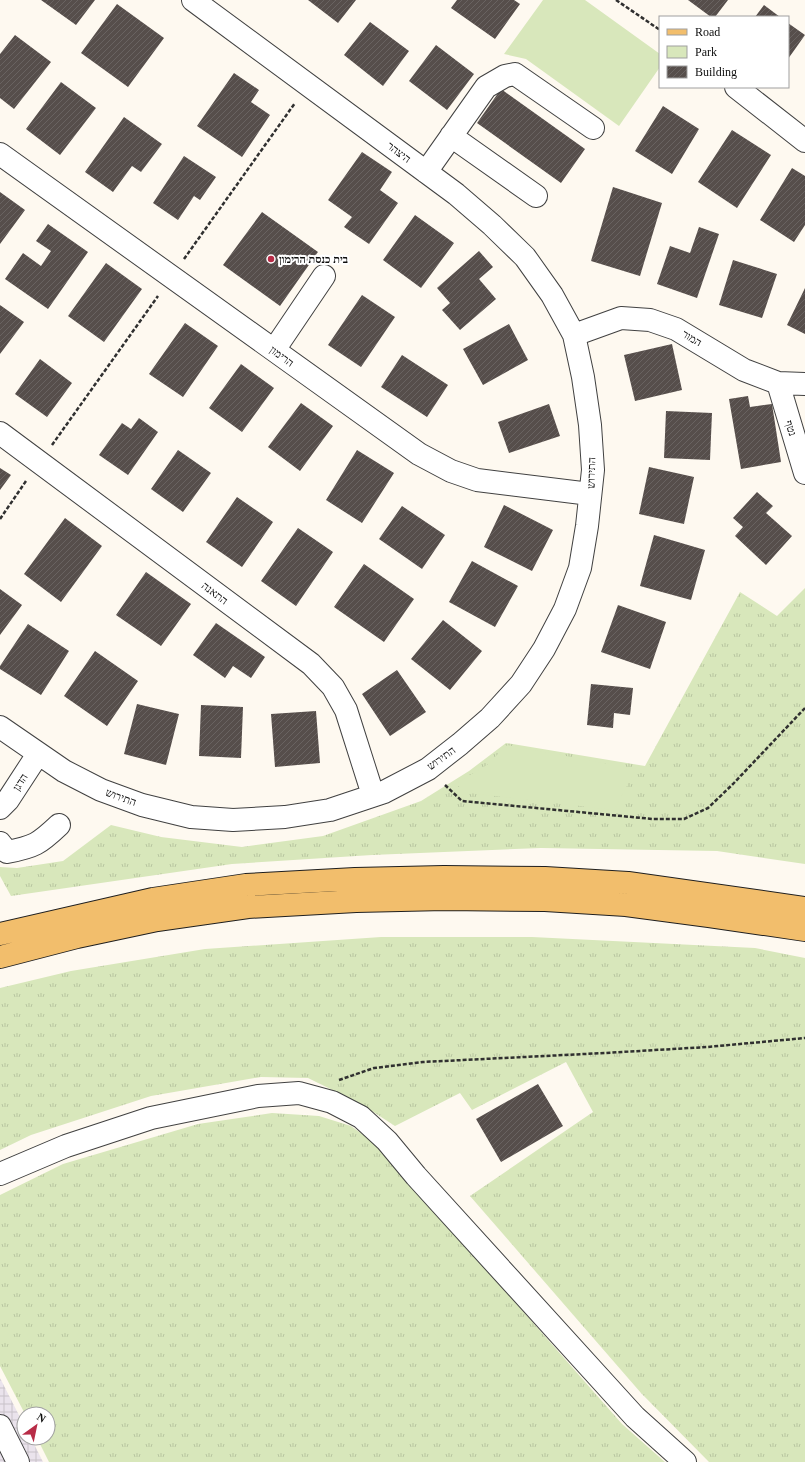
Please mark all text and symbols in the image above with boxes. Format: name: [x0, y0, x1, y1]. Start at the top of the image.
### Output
legend: [659, 16, 789, 88]
text: Road: [695, 25, 720, 39]
text: Park: [695, 45, 717, 59]
text: Building: [695, 65, 737, 79]
street label: היצהר: [385, 139, 413, 165]
place label: בית כנסת הרימון: [279, 253, 348, 266]
marker: בית כנסת הרימון: [266, 254, 276, 264]
street label: המור: [680, 327, 704, 349]
street label: הרימון: [268, 343, 296, 369]
street label: נטף: [783, 419, 799, 437]
street label: התירוש: [584, 457, 598, 489]
street label: התאנה: [200, 579, 230, 607]
street label: התירוש: [425, 744, 457, 772]
street label: הדגן: [10, 771, 30, 793]
street label: התירוש: [104, 786, 138, 808]
north arrow: [16, 1406, 56, 1446]
text: N: [35, 1410, 48, 1425]

